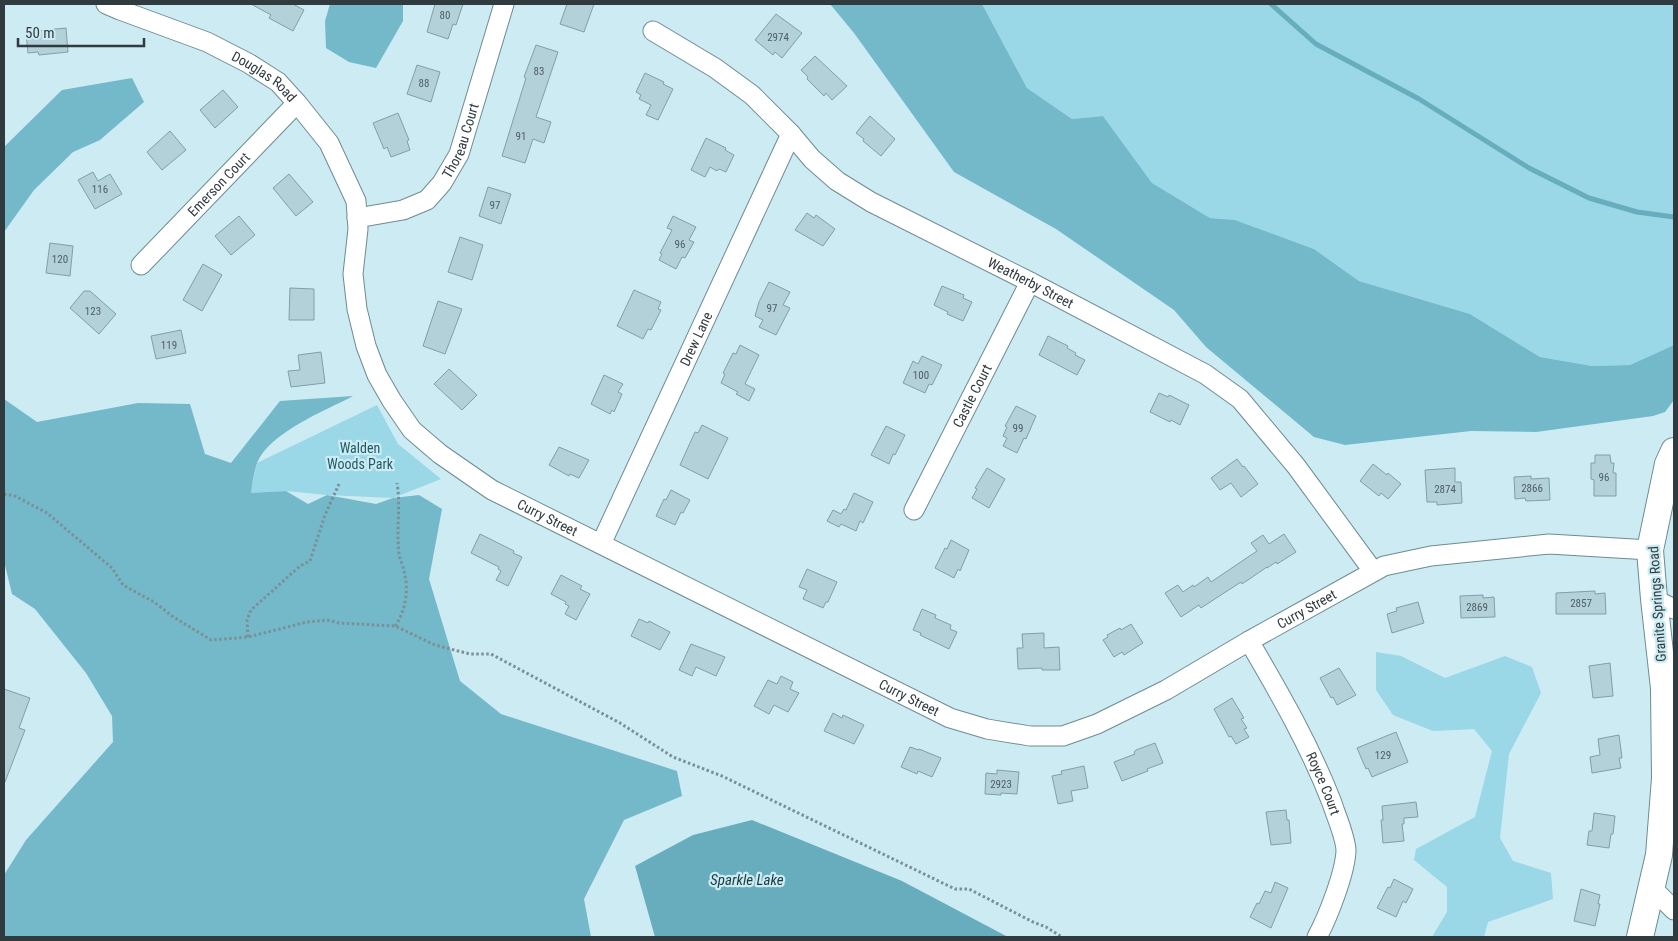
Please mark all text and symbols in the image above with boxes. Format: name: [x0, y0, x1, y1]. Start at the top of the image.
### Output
house number: 80: [440, 9, 450, 22]
scale bar: [18, 15, 144, 47]
text: 50 m: [25, 24, 55, 42]
house number: 2974: [767, 31, 789, 44]
street label: Douglas Road: [229, 48, 300, 105]
house number: 83: [534, 65, 544, 78]
house number: 88: [419, 77, 429, 90]
street label: Thoreau Court: [439, 101, 482, 181]
house number: 91: [516, 130, 526, 143]
street label: Emerson Court: [184, 149, 253, 220]
house number: 116: [92, 183, 108, 196]
house number: 97: [490, 199, 500, 212]
house number: 96: [675, 238, 685, 251]
house number: 120: [52, 253, 68, 266]
street label: Weatherby Street: [985, 254, 1076, 311]
house number: 97: [767, 302, 777, 315]
house number: 123: [85, 305, 101, 318]
street label: Drew Lane: [677, 309, 716, 369]
house number: 119: [161, 339, 177, 352]
street label: Castle Court: [949, 362, 995, 430]
house number: 100: [913, 369, 929, 382]
house number: 99: [1013, 422, 1023, 435]
park label: Walden Woods Park: [327, 440, 394, 472]
house number: 96: [1599, 471, 1609, 484]
house number: 2866: [1521, 482, 1543, 495]
house number: 2874: [1434, 483, 1456, 496]
street label: Curry Street: [515, 496, 580, 539]
street label: Granite Springs Road: [1645, 546, 1669, 662]
street label: Curry Street: [1274, 586, 1339, 632]
house number: 2857: [1570, 597, 1592, 610]
house number: 2869: [1466, 601, 1488, 614]
street label: Curry Street: [876, 676, 942, 719]
street label: Royce Court: [1303, 749, 1343, 817]
house number: 129: [1375, 749, 1391, 762]
house number: 2923: [990, 778, 1012, 791]
water label: Sparkle Lake: [710, 871, 784, 889]

